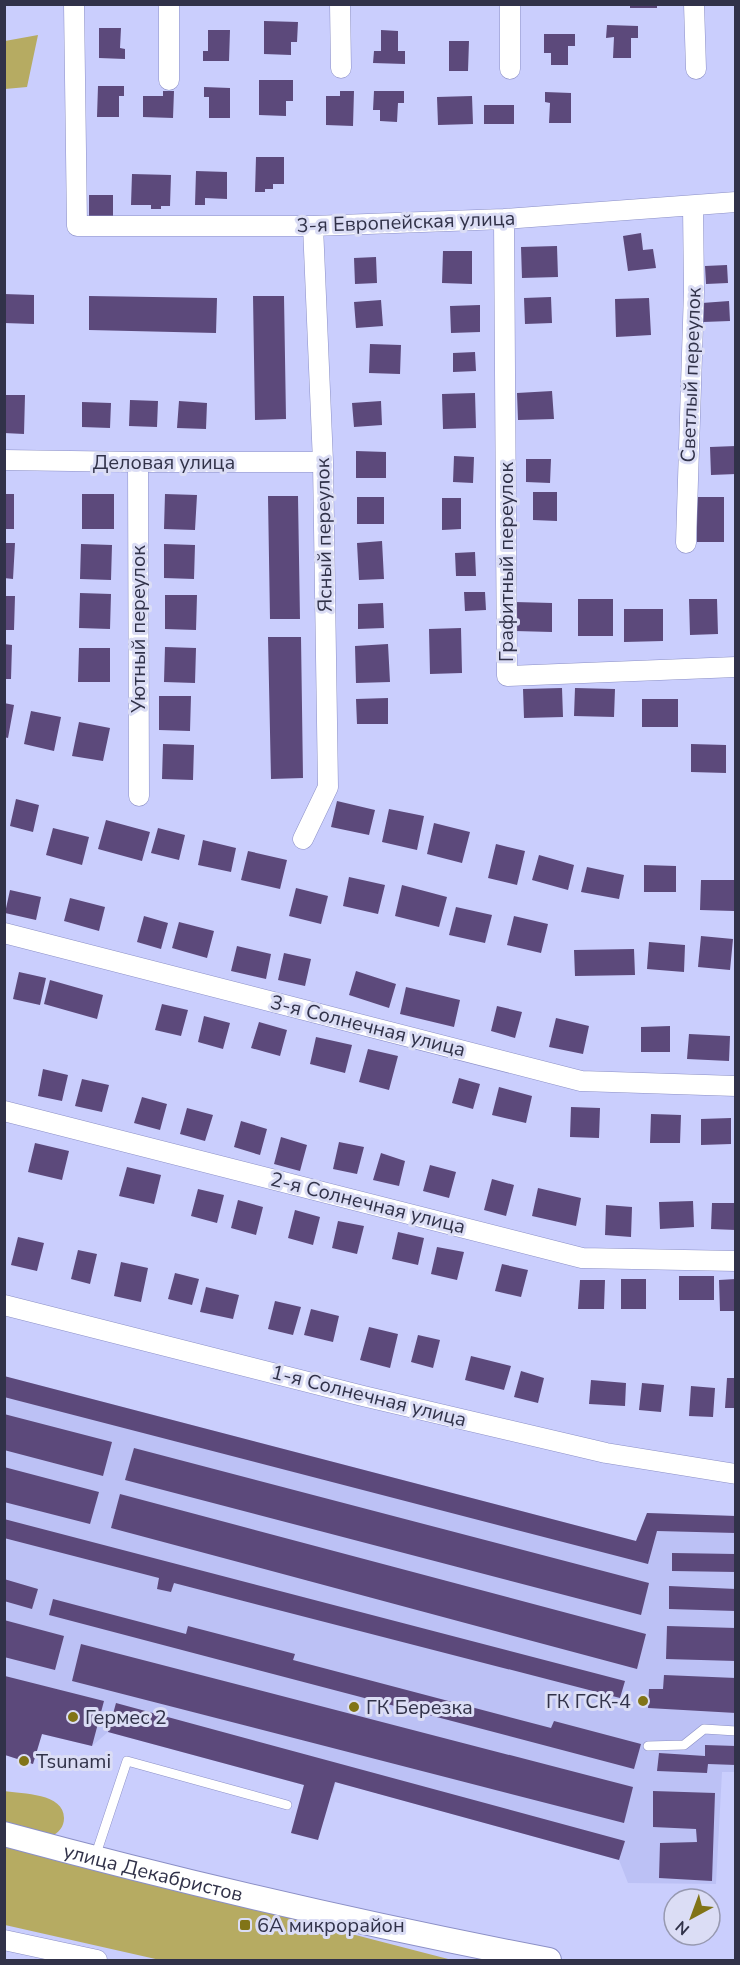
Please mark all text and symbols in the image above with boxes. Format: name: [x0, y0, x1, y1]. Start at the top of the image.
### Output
street label: 3-я Европейская улица: [296, 205, 516, 239]
street label: Светлый переулок: [674, 286, 708, 463]
street label: Деловая улица: [93, 449, 235, 476]
street label: Ясный переулок: [309, 457, 339, 612]
street label: Графитный переулок: [493, 462, 520, 662]
street label: Уютный переулок: [125, 545, 152, 714]
street label: 3-я Солнечная улица: [268, 989, 468, 1063]
street label: 2-я Солнечная улица: [268, 1166, 468, 1240]
street label: 1-я Солнечная улица: [269, 1359, 469, 1433]
place label: ГК ГСК-4: [546, 1688, 631, 1715]
place label: ГК Березка: [366, 1694, 473, 1721]
marker: ГК ГСК-4: [636, 1694, 650, 1708]
marker: ГК Березка: [347, 1700, 361, 1714]
place label: Гермес 2: [85, 1704, 167, 1731]
marker: Гермес 2: [66, 1710, 80, 1724]
place label: Tsunami: [36, 1748, 111, 1775]
marker: Tsunami: [17, 1754, 31, 1768]
street label: улица Декабристов: [60, 1837, 246, 1908]
north arrow: [662, 1887, 722, 1947]
place label: 6А микрорайон: [257, 1912, 405, 1939]
text: N: [671, 1915, 695, 1940]
marker: 6А микрорайон: [238, 1918, 252, 1932]

